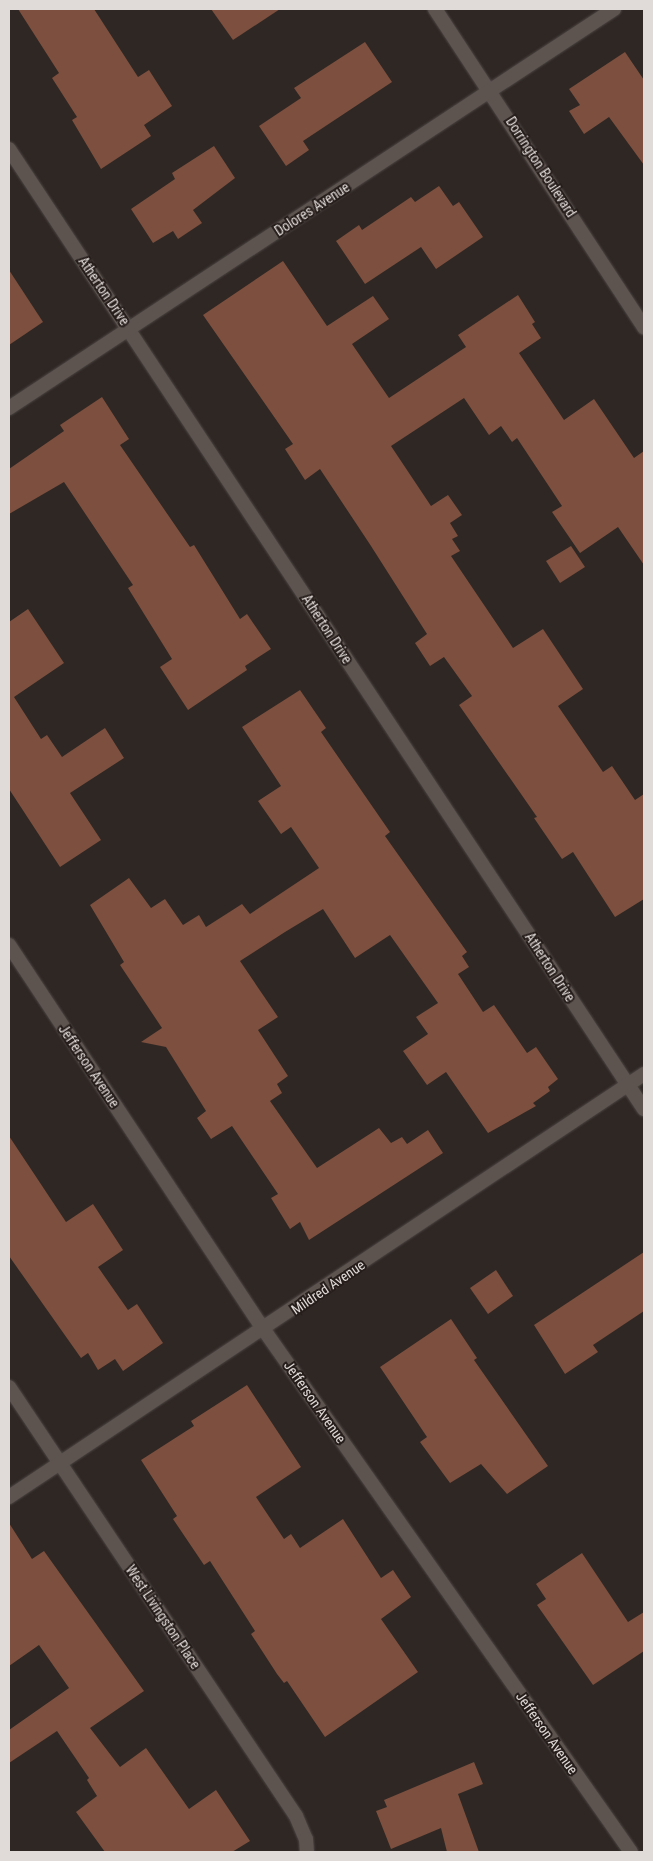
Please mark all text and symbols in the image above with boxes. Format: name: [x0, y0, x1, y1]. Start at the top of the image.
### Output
street label: Dorrington Boulevard: [502, 114, 580, 220]
street label: Dolores Avenue: [271, 179, 353, 239]
street label: Atherton Drive: [75, 254, 133, 328]
street label: Atherton Drive: [298, 591, 356, 667]
street label: Atherton Drive: [521, 929, 579, 1005]
street label: Jefferson Avenue: [55, 1021, 123, 1111]
street label: Mildred Avenue: [288, 1256, 368, 1318]
street label: Jefferson Avenue: [280, 1358, 350, 1446]
street label: West Livingston Place: [122, 1562, 204, 1672]
street label: Jefferson Avenue: [512, 1689, 582, 1777]

